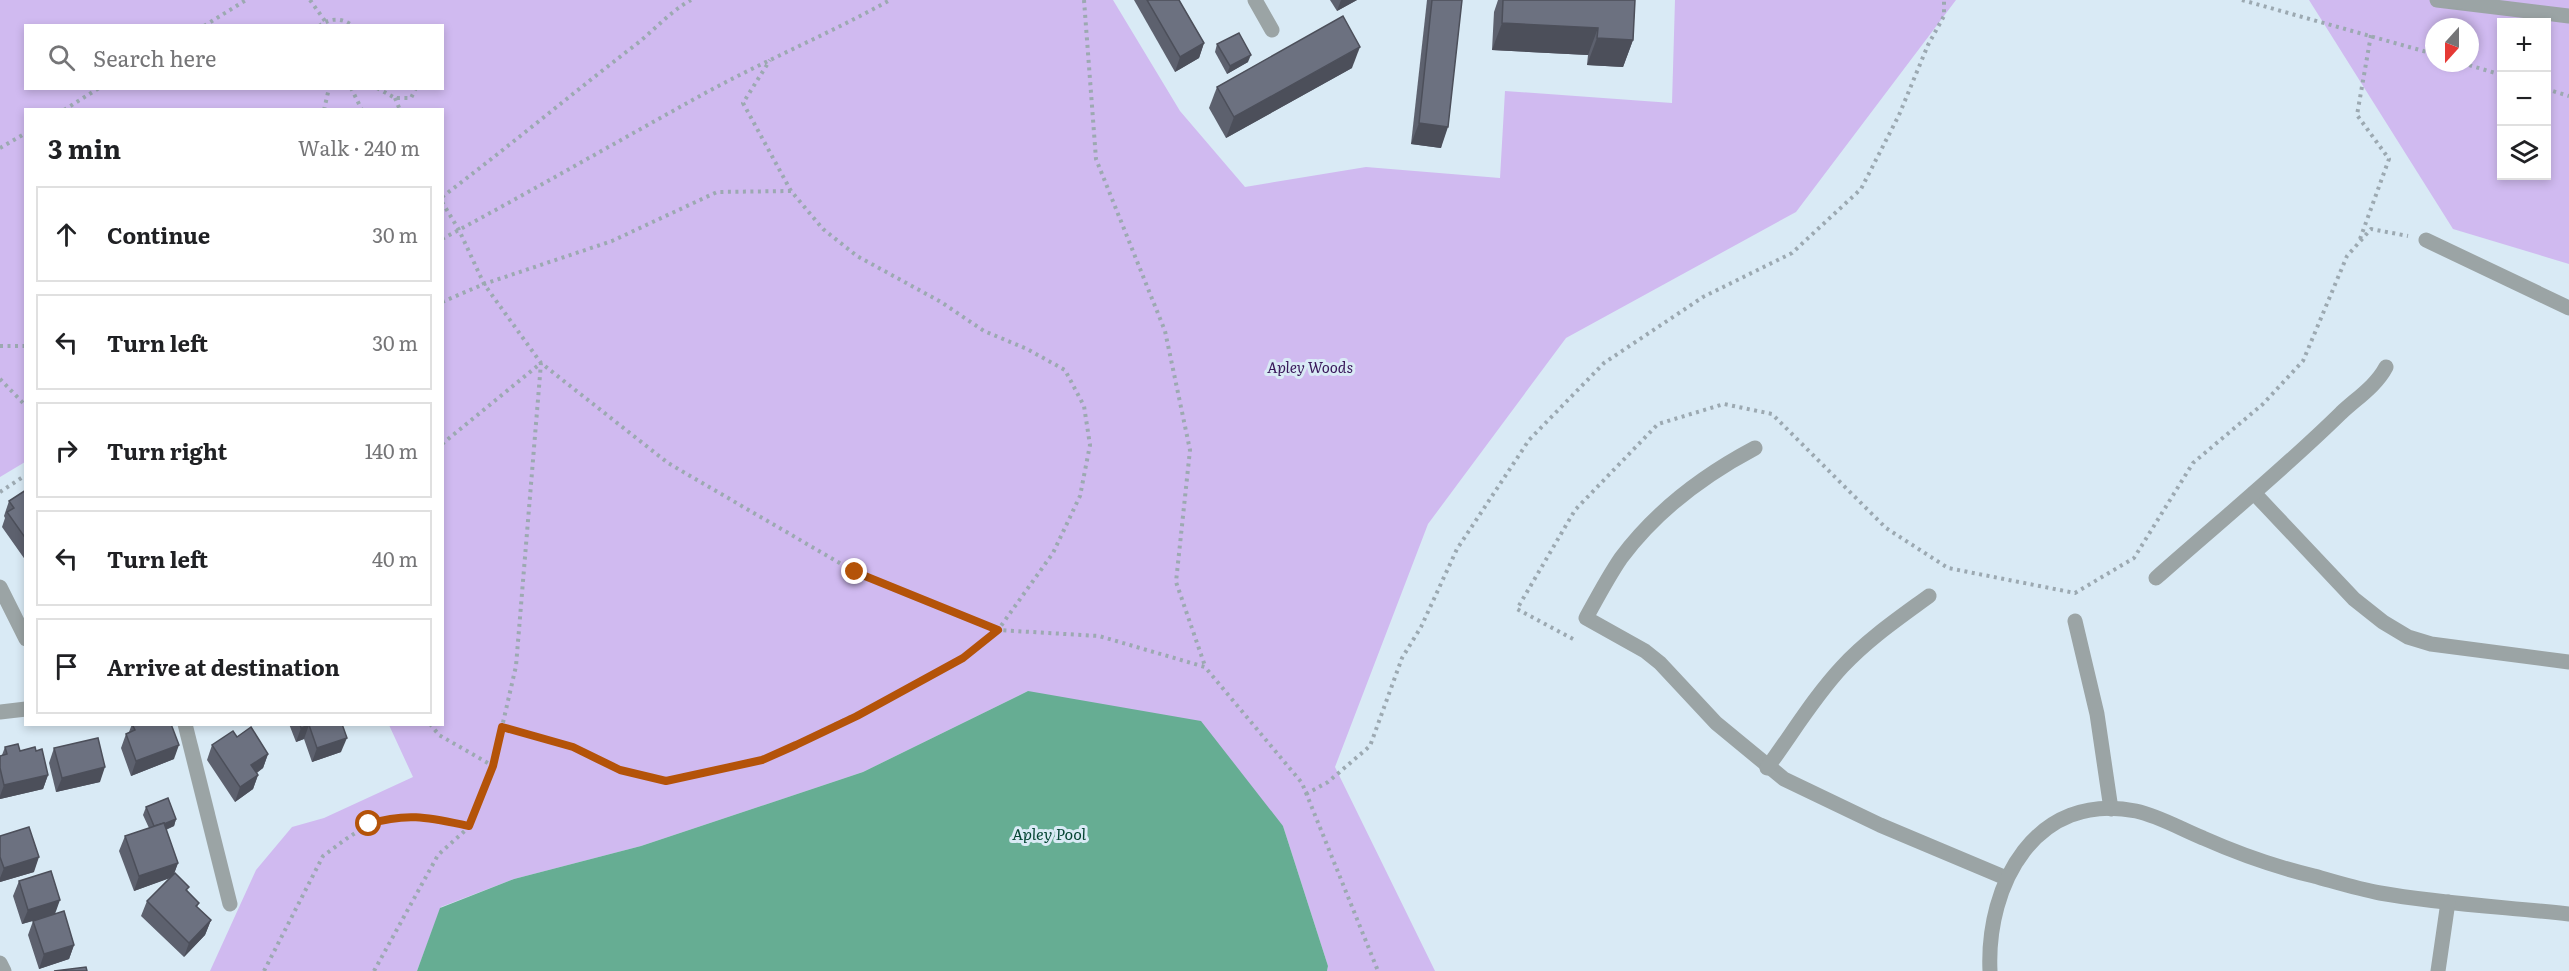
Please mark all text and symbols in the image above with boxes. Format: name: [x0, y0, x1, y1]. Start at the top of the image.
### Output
north arrow: [2425, 18, 2479, 72]
map controls: [2497, 18, 2551, 180]
button: +: [2497, 18, 2551, 72]
search box: [24, 24, 444, 90]
icon: search: [45, 41, 78, 74]
text: Search here: [93, 41, 216, 74]
button: −: [2497, 72, 2551, 126]
button: layers: [2497, 126, 2551, 180]
text: 3 min: [48, 128, 121, 167]
text: Walk · 240 m: [298, 132, 420, 162]
icon: ahead: [50, 218, 83, 251]
text: Continue: [107, 218, 210, 251]
text: 30 m: [372, 219, 418, 249]
icon: left: [50, 326, 83, 359]
text: Turn left: [107, 326, 208, 359]
text: 30 m: [372, 327, 418, 357]
park label: Apley Woods: [1267, 355, 1353, 378]
icon: right: [50, 434, 83, 467]
text: Turn right: [107, 434, 227, 467]
text: 140 m: [365, 435, 418, 465]
icon: left: [50, 542, 83, 575]
text: Turn left: [107, 542, 208, 575]
text: 40 m: [372, 543, 418, 573]
route end: [841, 558, 867, 584]
icon: arrive: [50, 650, 83, 683]
text: Arrive at destination: [107, 650, 340, 683]
route start: [355, 810, 381, 836]
water label: Apley Pool: [1012, 821, 1087, 845]

